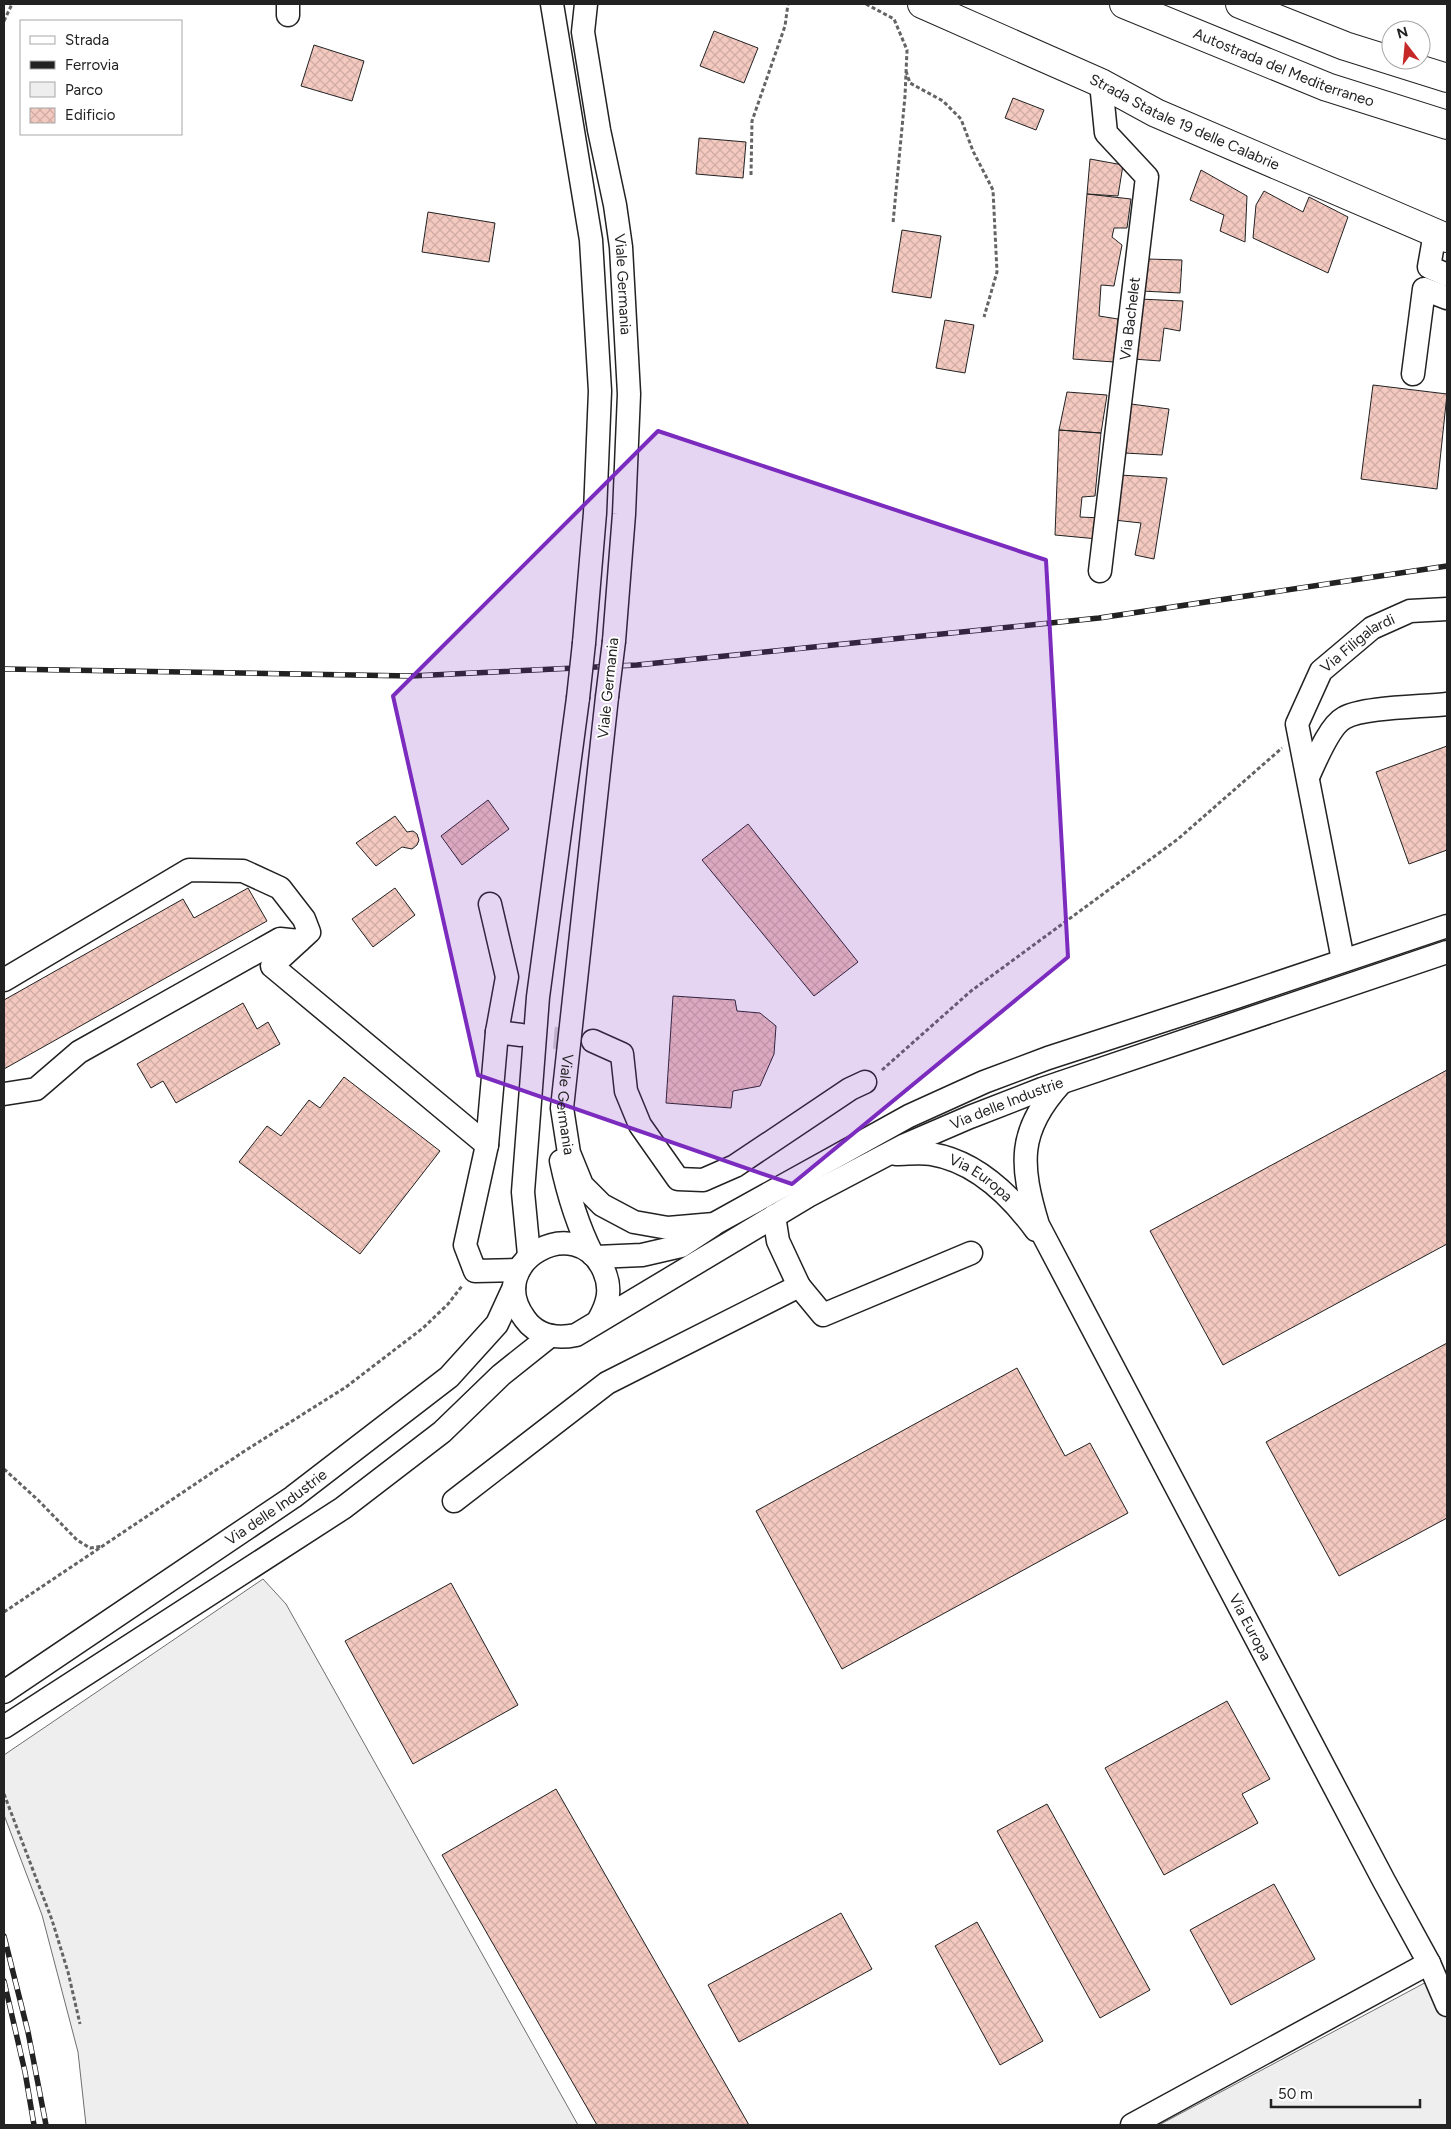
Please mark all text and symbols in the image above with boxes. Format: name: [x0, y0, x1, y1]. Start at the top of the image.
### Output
legend: [20, 20, 182, 135]
north arrow: [1381, 20, 1431, 70]
text: N: [1395, 23, 1410, 43]
street label: Autostrada del Mediterraneo: [1191, 24, 1377, 110]
text: Strada: [65, 31, 109, 49]
text: Ferrovia: [65, 56, 119, 74]
street label: Strada Statale 19 delle Calabrie: [1087, 70, 1282, 174]
text: Parco: [65, 81, 103, 99]
text: Edificio: [65, 106, 116, 124]
street label: Viale Germania: [610, 233, 635, 335]
street label: Via Bachelet: [1116, 276, 1144, 362]
street label: Via Filigalardi: [1317, 610, 1398, 677]
street label: Viale Germania: [594, 637, 622, 739]
street label: Viale Germania: [553, 1053, 578, 1156]
street label: Via delle Industrie: [947, 1073, 1066, 1133]
street label: Via Europa: [947, 1150, 1016, 1206]
street label: Via delle Industrie: [222, 1465, 330, 1549]
street label: Via Europa: [1225, 1591, 1275, 1664]
scale bar: [1271, 2076, 1420, 2108]
text: 50 m: [1278, 2085, 1313, 2103]

